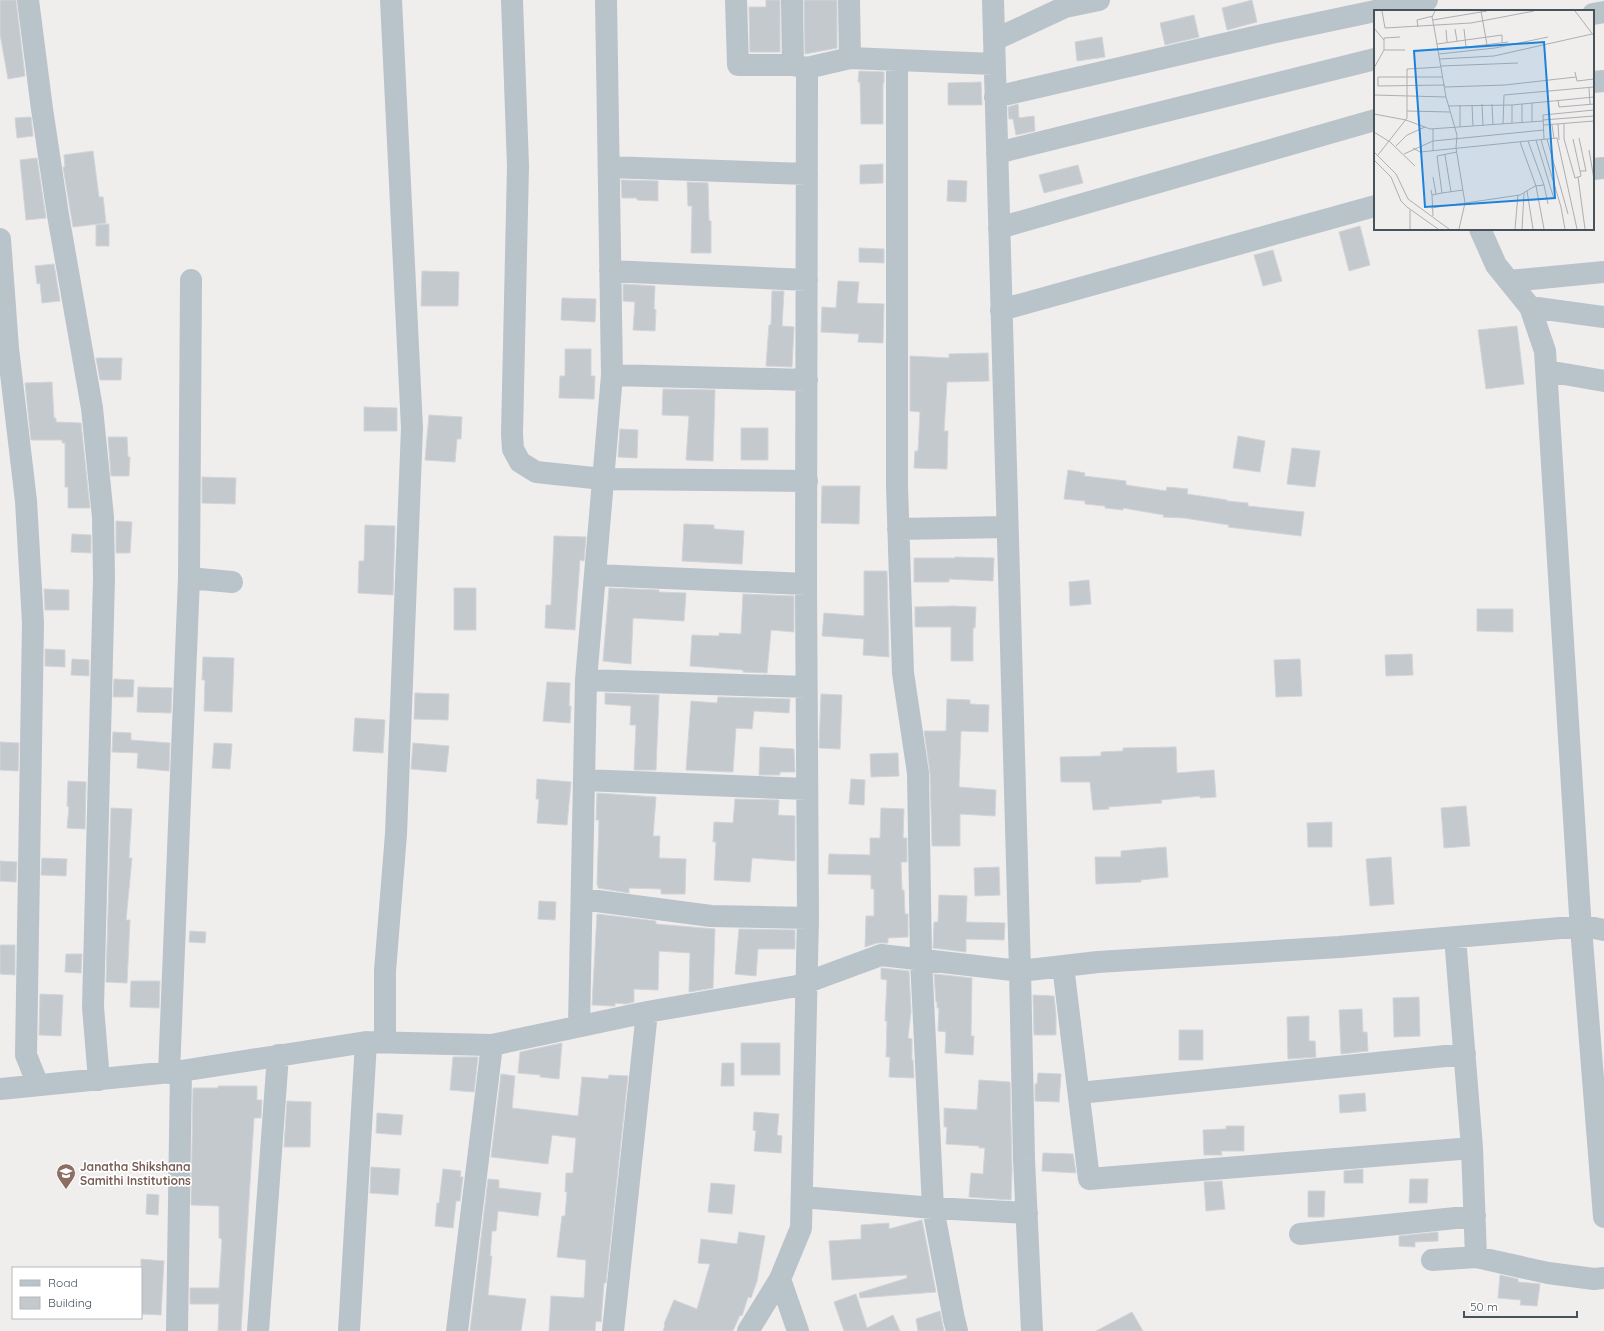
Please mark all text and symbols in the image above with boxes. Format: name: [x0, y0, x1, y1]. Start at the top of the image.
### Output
inset map: [1374, 10, 1594, 230]
place label: Janatha Shikshana Samithi Institutions: [80, 1159, 191, 1188]
school or university icon: Janatha Shikshana Samithi Institutions: [55, 1162, 77, 1190]
legend: [12, 1267, 142, 1319]
text: Road: [48, 1275, 78, 1290]
scale bar: [1464, 1293, 1577, 1319]
text: Building: [48, 1295, 92, 1310]
text: 50 m: [1470, 1299, 1498, 1314]

